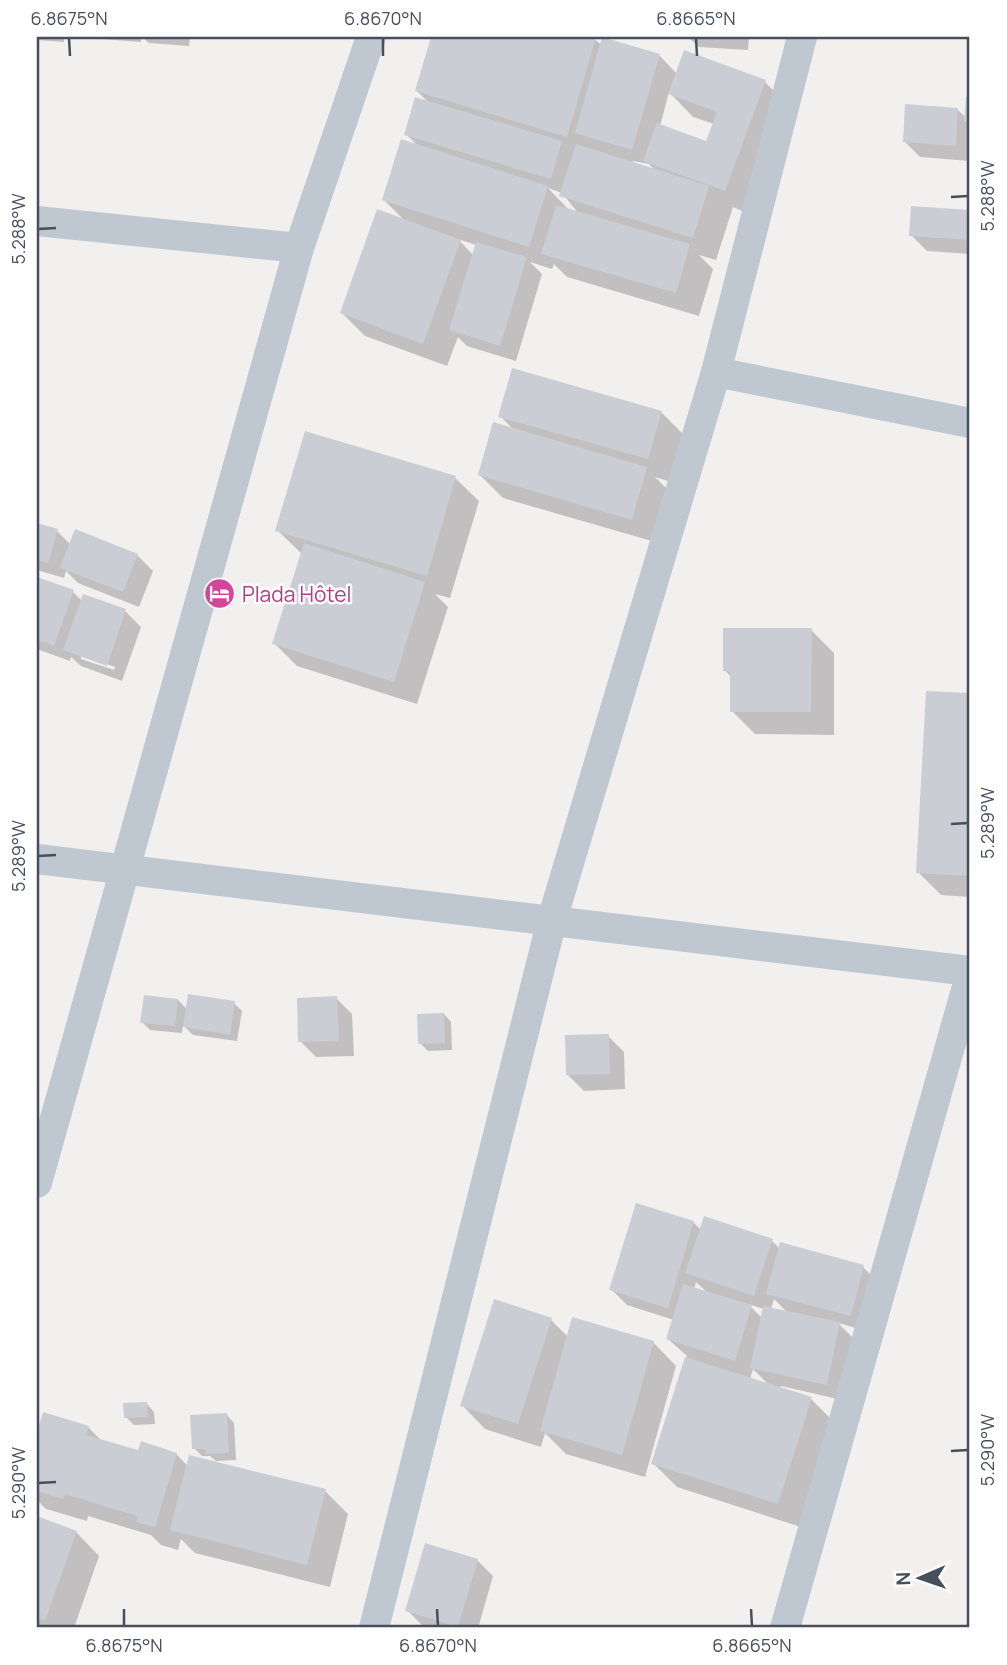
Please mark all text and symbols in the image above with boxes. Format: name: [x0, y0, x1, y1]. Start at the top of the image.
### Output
text: 6.8675°N: [30, 6, 108, 30]
text: 6.8670°N: [344, 6, 422, 30]
text: 6.8665°N: [656, 6, 736, 30]
text: 5.288°W: [975, 160, 999, 232]
text: 5.288°W: [6, 193, 30, 265]
hotel icon: Plada Hôtel: [202, 577, 236, 611]
place label: Plada Hôtel: [242, 580, 352, 608]
text: 5.289°W: [975, 787, 999, 859]
text: 5.289°W: [6, 820, 30, 892]
text: 5.290°W: [975, 1414, 999, 1486]
text: 5.290°W: [6, 1447, 30, 1519]
north arrow: [884, 1542, 954, 1612]
text: N: [890, 1571, 916, 1586]
text: 6.8675°N: [85, 1633, 163, 1657]
text: 6.8670°N: [399, 1633, 477, 1657]
text: 6.8665°N: [712, 1633, 792, 1657]

